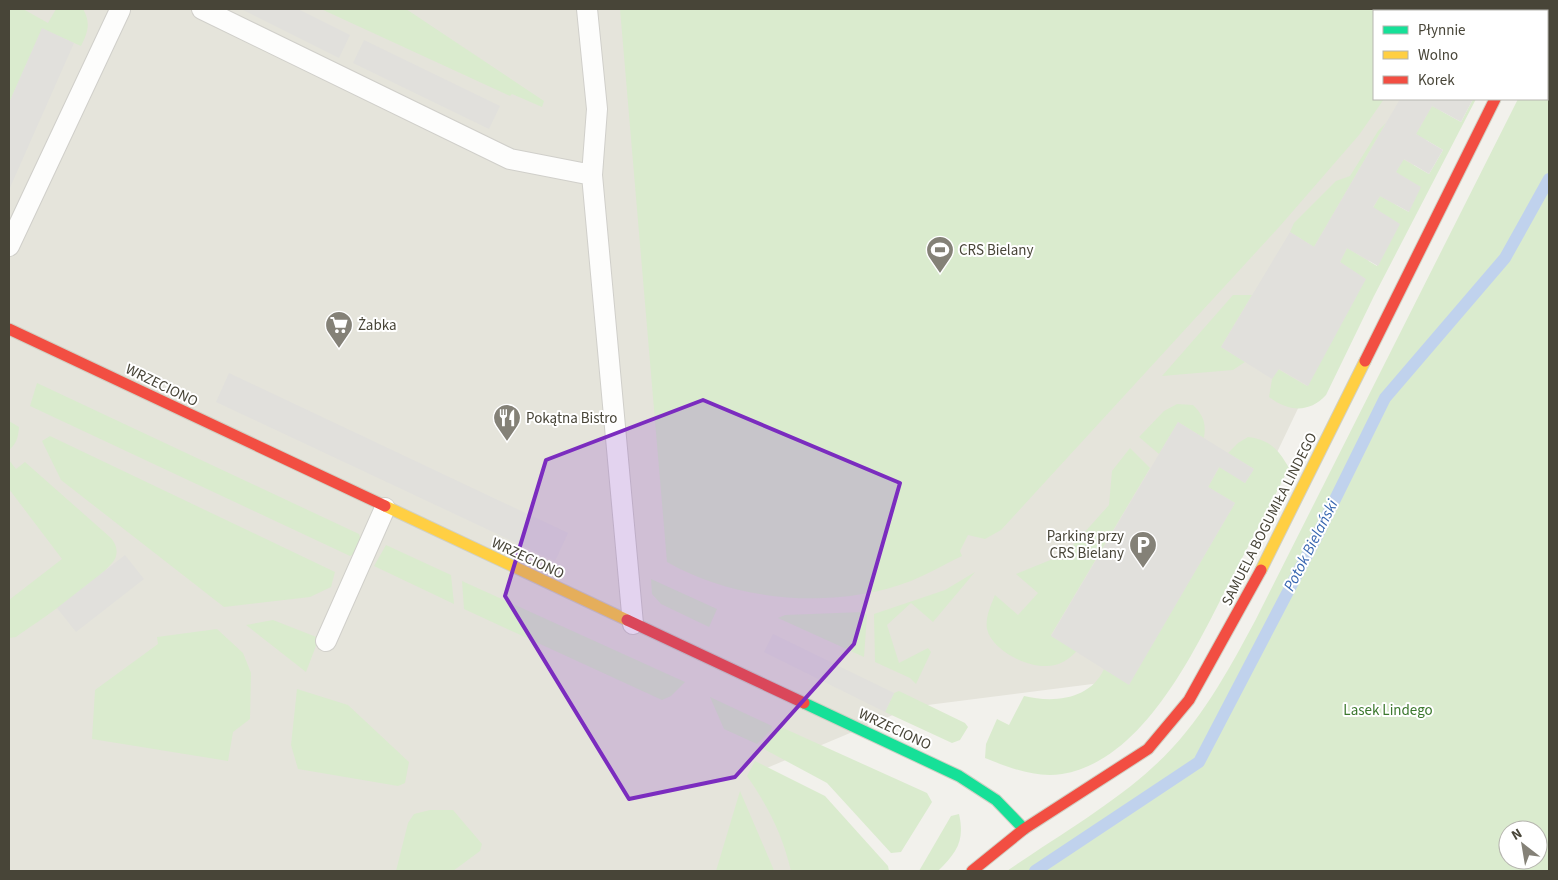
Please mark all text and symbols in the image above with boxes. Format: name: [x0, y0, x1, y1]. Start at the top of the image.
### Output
legend: [1373, 10, 1548, 100]
text: Płynnie: [1418, 20, 1466, 41]
text: Wolno: [1418, 45, 1458, 66]
text: Korek: [1418, 70, 1455, 91]
sports icon: CRS Bielany: [925, 235, 955, 274]
place label: CRS Bielany: [959, 240, 1033, 261]
supermarket icon: Żabka: [324, 310, 354, 349]
place label: Żabka: [358, 315, 397, 336]
street label: WRZECIONO: [122, 359, 202, 412]
restaurant icon: Pokątna Bistro: [492, 403, 522, 442]
place label: Pokątna Bistro: [526, 408, 617, 429]
street label: SAMUELA BOGUMIŁA LINDEGO: [1217, 429, 1322, 609]
water label: Potok Bielański: [1278, 496, 1344, 595]
place label: Parking przy CRS Bielany: [1047, 526, 1124, 564]
parking icon: Parking przy CRS Bielany: [1128, 530, 1158, 569]
street label: WRZECIONO: [488, 532, 568, 585]
park label: Lasek Lindego: [1343, 700, 1433, 721]
street label: WRZECIONO: [855, 703, 935, 756]
north arrow: [1498, 820, 1548, 870]
text: N: [1508, 824, 1526, 846]

